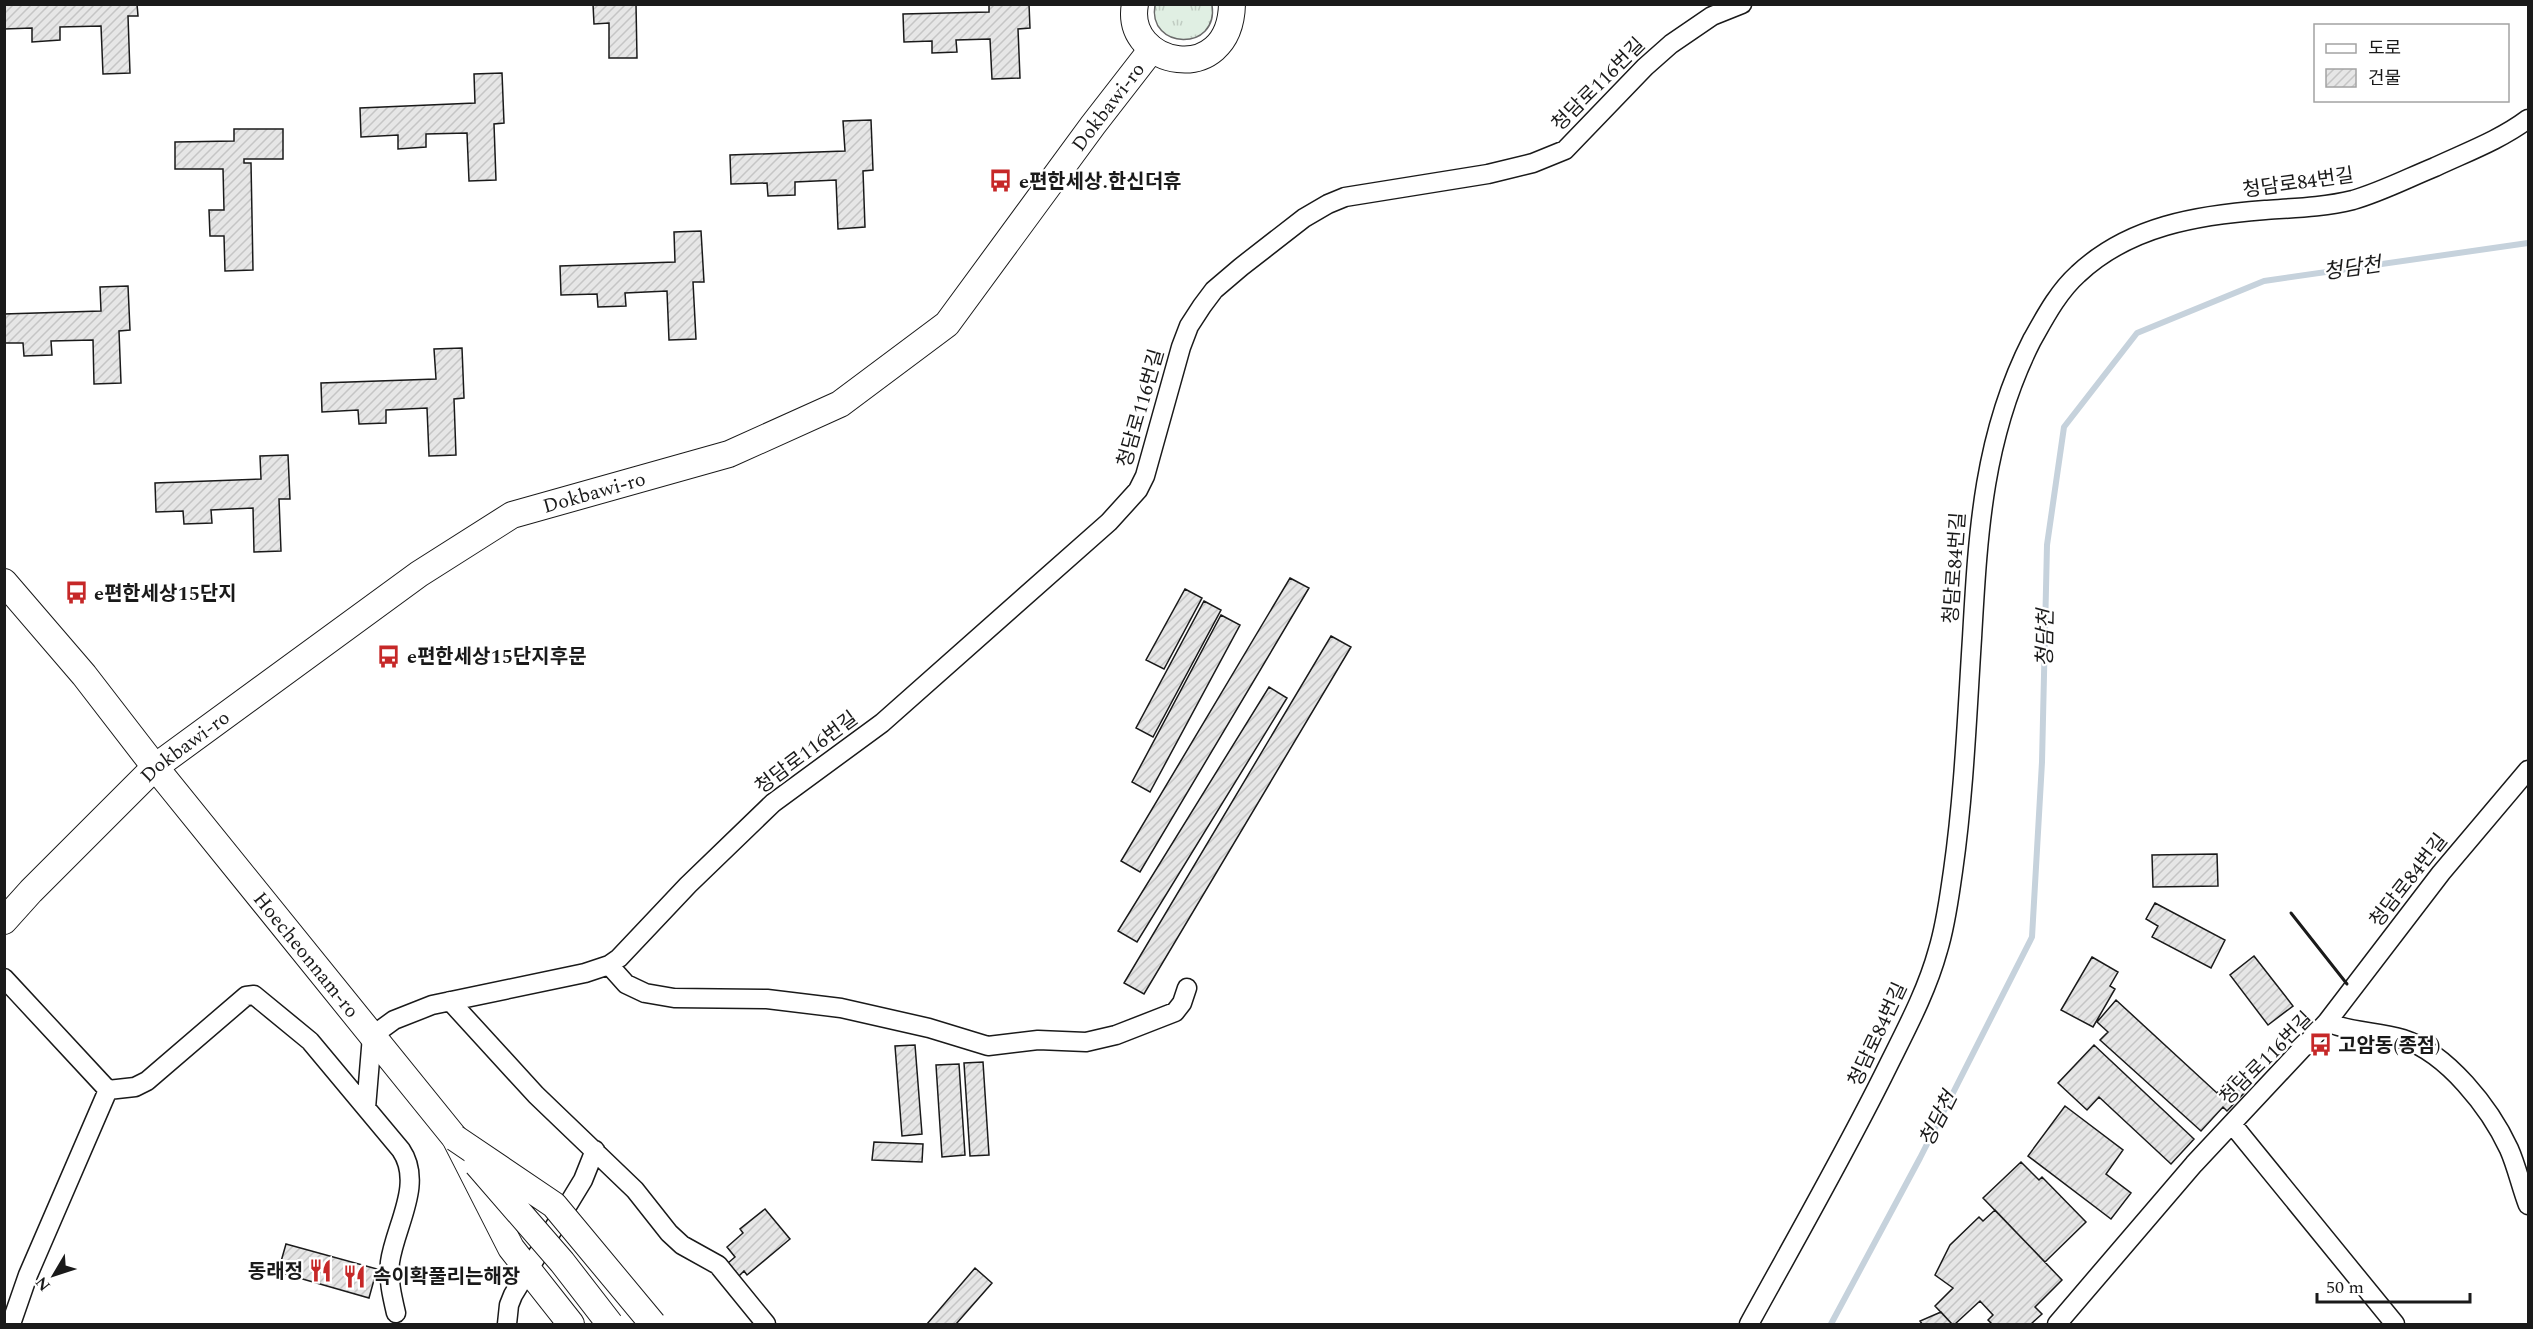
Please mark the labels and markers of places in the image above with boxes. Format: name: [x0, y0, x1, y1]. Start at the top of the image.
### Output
place label: e편한세상.한신더휴: [1019, 167, 1181, 197]
bus stop icon: e편한세상.한신더휴: [988, 168, 1014, 194]
place label: e편한세상15단지: [94, 579, 237, 609]
bus stop icon: e편한세상15단지: [63, 580, 89, 606]
place label: e편한세상15단지후문: [407, 642, 587, 672]
bus stop icon: e편한세상15단지후문: [376, 643, 402, 669]
place label: 고암동(종점): [2338, 1031, 2440, 1061]
bus stop icon: 고암동(종점): [2307, 1032, 2333, 1058]
place label: 동래정: [248, 1257, 303, 1287]
restaurant icon: 동래정: [308, 1258, 334, 1284]
place label: 속이확풀리는해장: [373, 1262, 520, 1292]
restaurant icon: 속이확풀리는해장: [342, 1263, 368, 1289]

